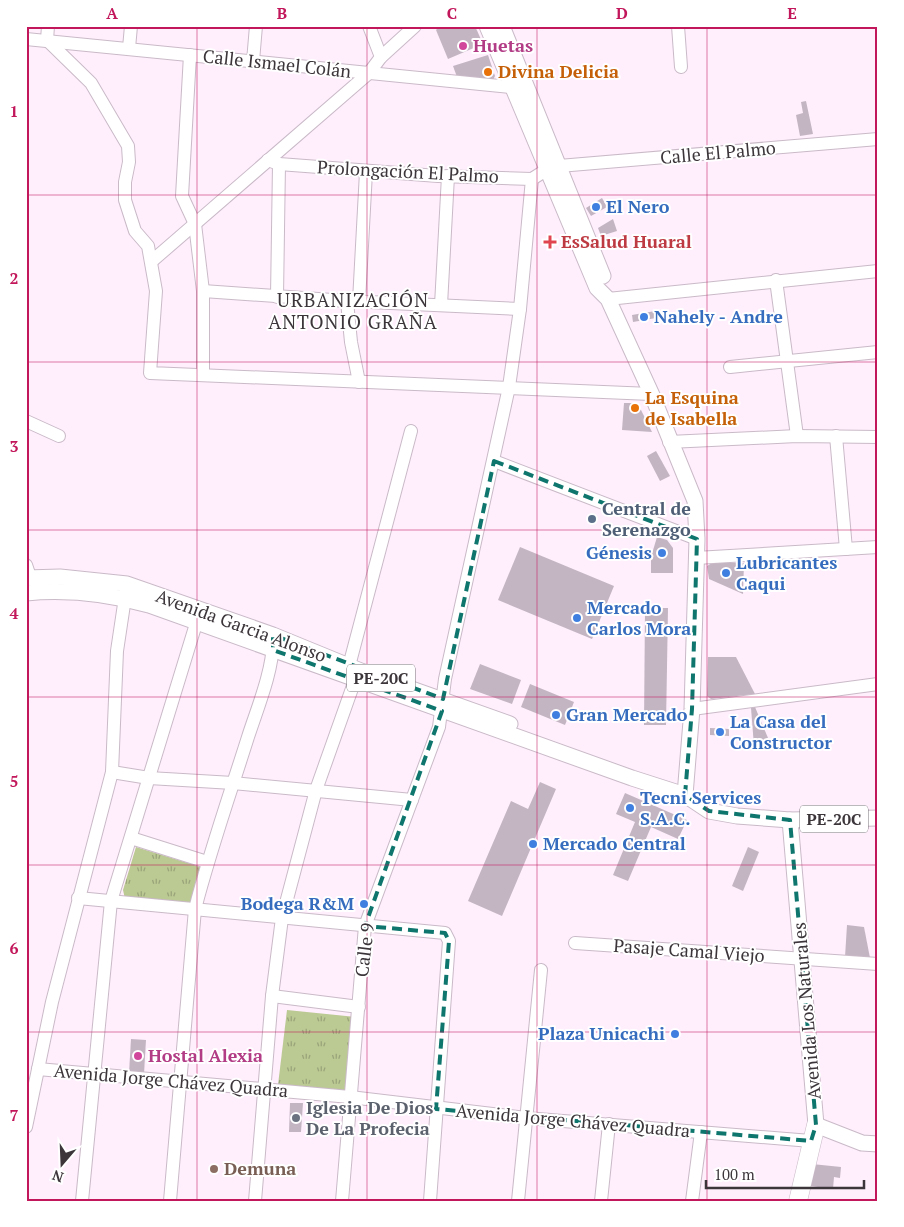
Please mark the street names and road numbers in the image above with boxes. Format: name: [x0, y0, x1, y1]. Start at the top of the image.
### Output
street label: Calle Ismael Colán: [202, 43, 353, 83]
street label: Calle El Palmo: [659, 135, 777, 169]
street label: Prolongación El Palmo: [317, 154, 500, 188]
street label: Avenida Garcia Alonso: [153, 583, 330, 667]
road number: PE-20C: [347, 664, 415, 691]
road number: PE-20C: [800, 806, 868, 832]
street label: Calle 9: [349, 921, 379, 978]
street label: Avenida Los Naturales: [786, 921, 826, 1101]
street label: Pasaje Camal Viejo: [613, 933, 766, 967]
street label: Avenida Jorge Chávez Quadra: [53, 1058, 289, 1102]
street label: Avenida Jorge Chávez Quadra: [455, 1098, 691, 1142]

